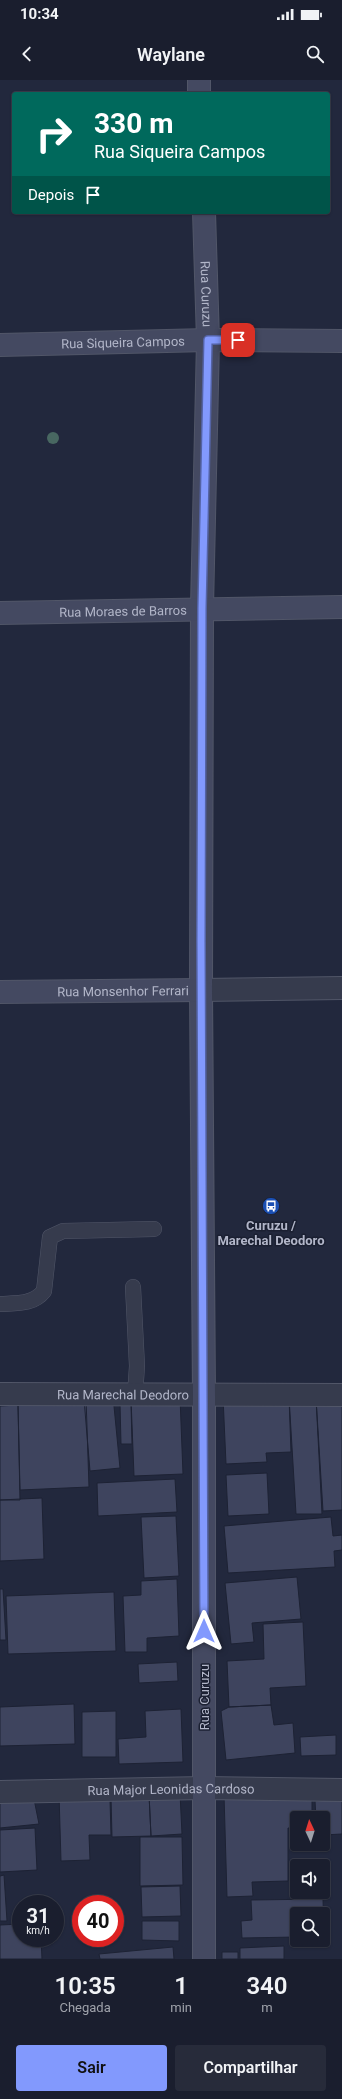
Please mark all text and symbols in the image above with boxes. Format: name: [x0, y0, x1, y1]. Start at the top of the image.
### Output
text: 10:34: [20, 5, 59, 23]
icon: back: [16, 43, 38, 65]
icon: search: [304, 43, 326, 65]
text: Waylane: [137, 44, 205, 65]
text: 330 m: [94, 107, 173, 140]
icon: right: [28, 108, 80, 160]
text: Rua Siqueira Campos: [94, 141, 265, 162]
icon: arrive: [82, 184, 104, 206]
text: Depois: [28, 186, 74, 204]
street label: Rua Curuzu: [198, 261, 215, 327]
pin: [221, 323, 255, 357]
icon: arrive: [227, 329, 249, 351]
street label: Rua Siqueira Campos: [61, 334, 185, 352]
street label: Rua Moraes de Barros: [59, 603, 187, 620]
street label: Rua Monsenhor Ferrari: [57, 983, 189, 999]
bus stop icon: Curuzu / Marechal Deodoro: [261, 1196, 281, 1216]
place label: Curuzu / Marechal Deodoro: [217, 1218, 325, 1248]
street label: Rua Marechal Deodoro: [57, 1387, 189, 1403]
position arrow: [183, 1610, 225, 1652]
street label: Rua Curuzu: [197, 1664, 212, 1730]
street label: Rua Major Leonidas Cardoso: [87, 1781, 255, 1798]
north arrow: [290, 1811, 330, 1851]
map controls: [290, 1811, 330, 1947]
button: sound: [290, 1859, 330, 1899]
speed limit sign: 40: [72, 1895, 124, 1947]
text: 31: [27, 1904, 49, 1928]
button: search: [290, 1907, 330, 1947]
text: km/h: [26, 1925, 50, 1936]
text: 10:35: [54, 1972, 116, 2000]
text: 1: [174, 1972, 188, 2000]
text: 340: [246, 1972, 288, 2000]
text: Chegada: [59, 2000, 111, 2015]
text: min: [170, 2000, 192, 2015]
text: m: [261, 2000, 273, 2015]
button: Sair: [16, 2045, 167, 2091]
button: Compartilhar: [175, 2045, 326, 2091]

